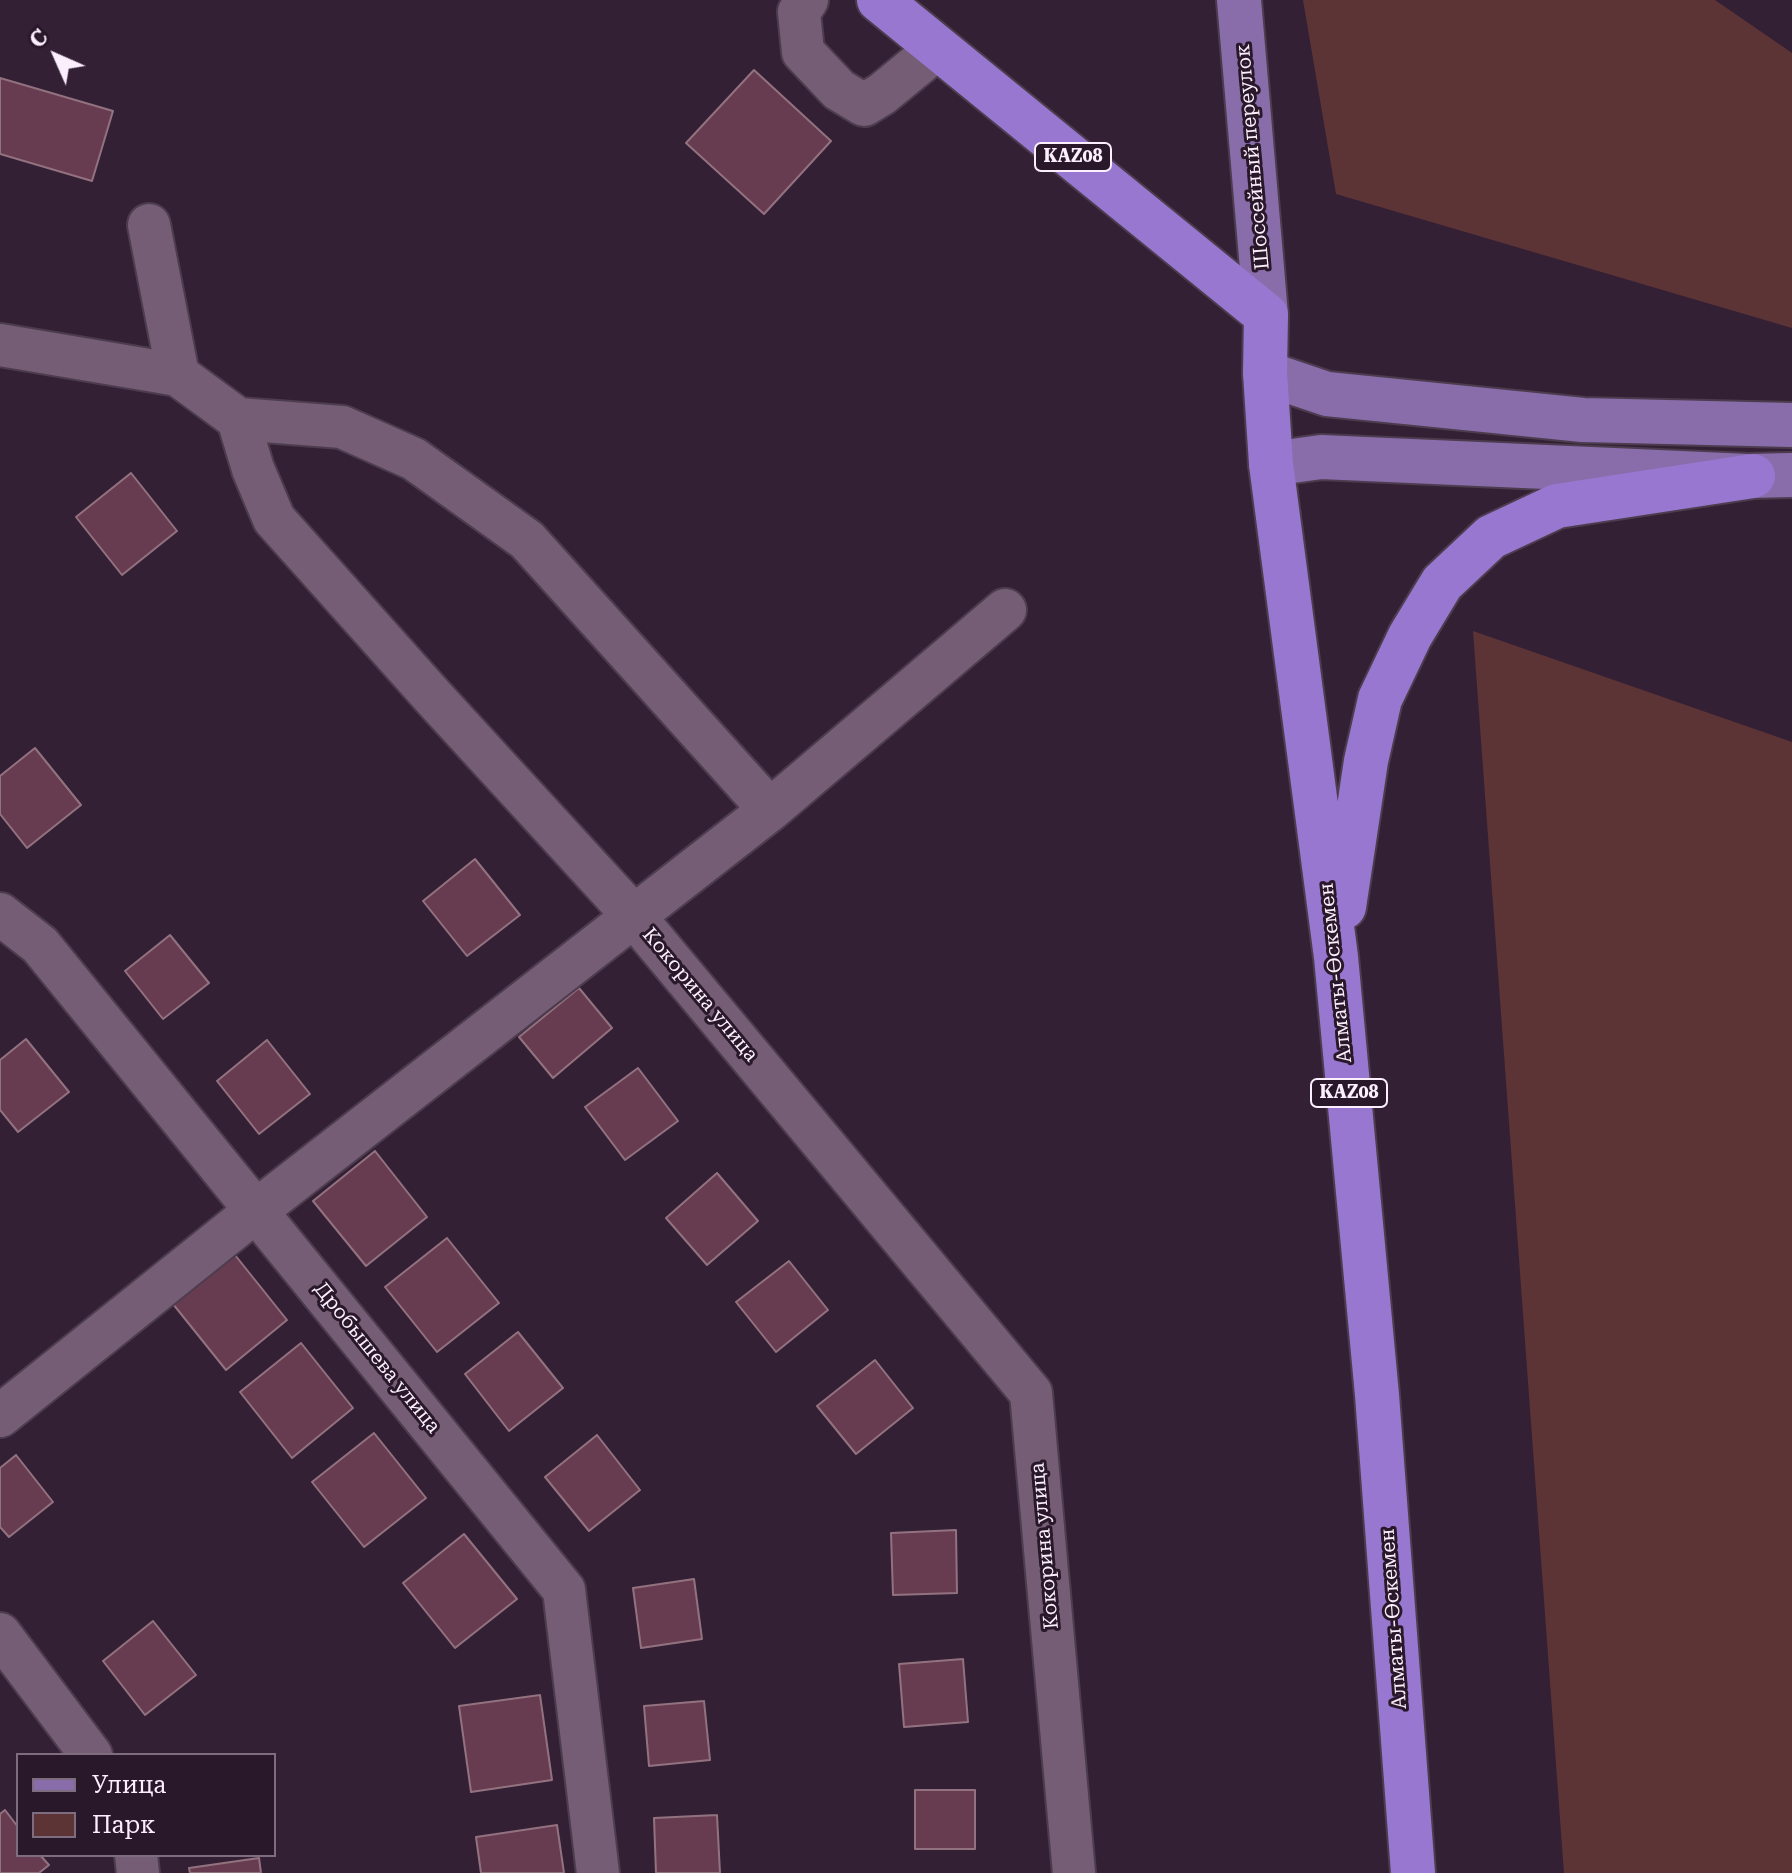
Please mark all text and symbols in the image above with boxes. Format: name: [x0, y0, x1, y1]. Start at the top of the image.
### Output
north arrow: [16, 16, 96, 96]
text: С: [24, 24, 53, 53]
street label: Шоссейный переулок: [1231, 43, 1275, 271]
road number: KAZ08: [1035, 143, 1111, 171]
street label: Алматы-Өскемен: [1315, 882, 1357, 1064]
street label: Кокорина улица: [637, 923, 763, 1067]
road number: KAZ08: [1311, 1079, 1387, 1107]
street label: Дробышева улица: [309, 1278, 445, 1438]
street label: Кокорина улица: [1026, 1462, 1064, 1630]
street label: Алматы-Өскемен: [1376, 1528, 1412, 1710]
legend: [16, 1753, 276, 1857]
text: Улица: [92, 1771, 166, 1799]
text: Парк: [92, 1811, 155, 1839]

